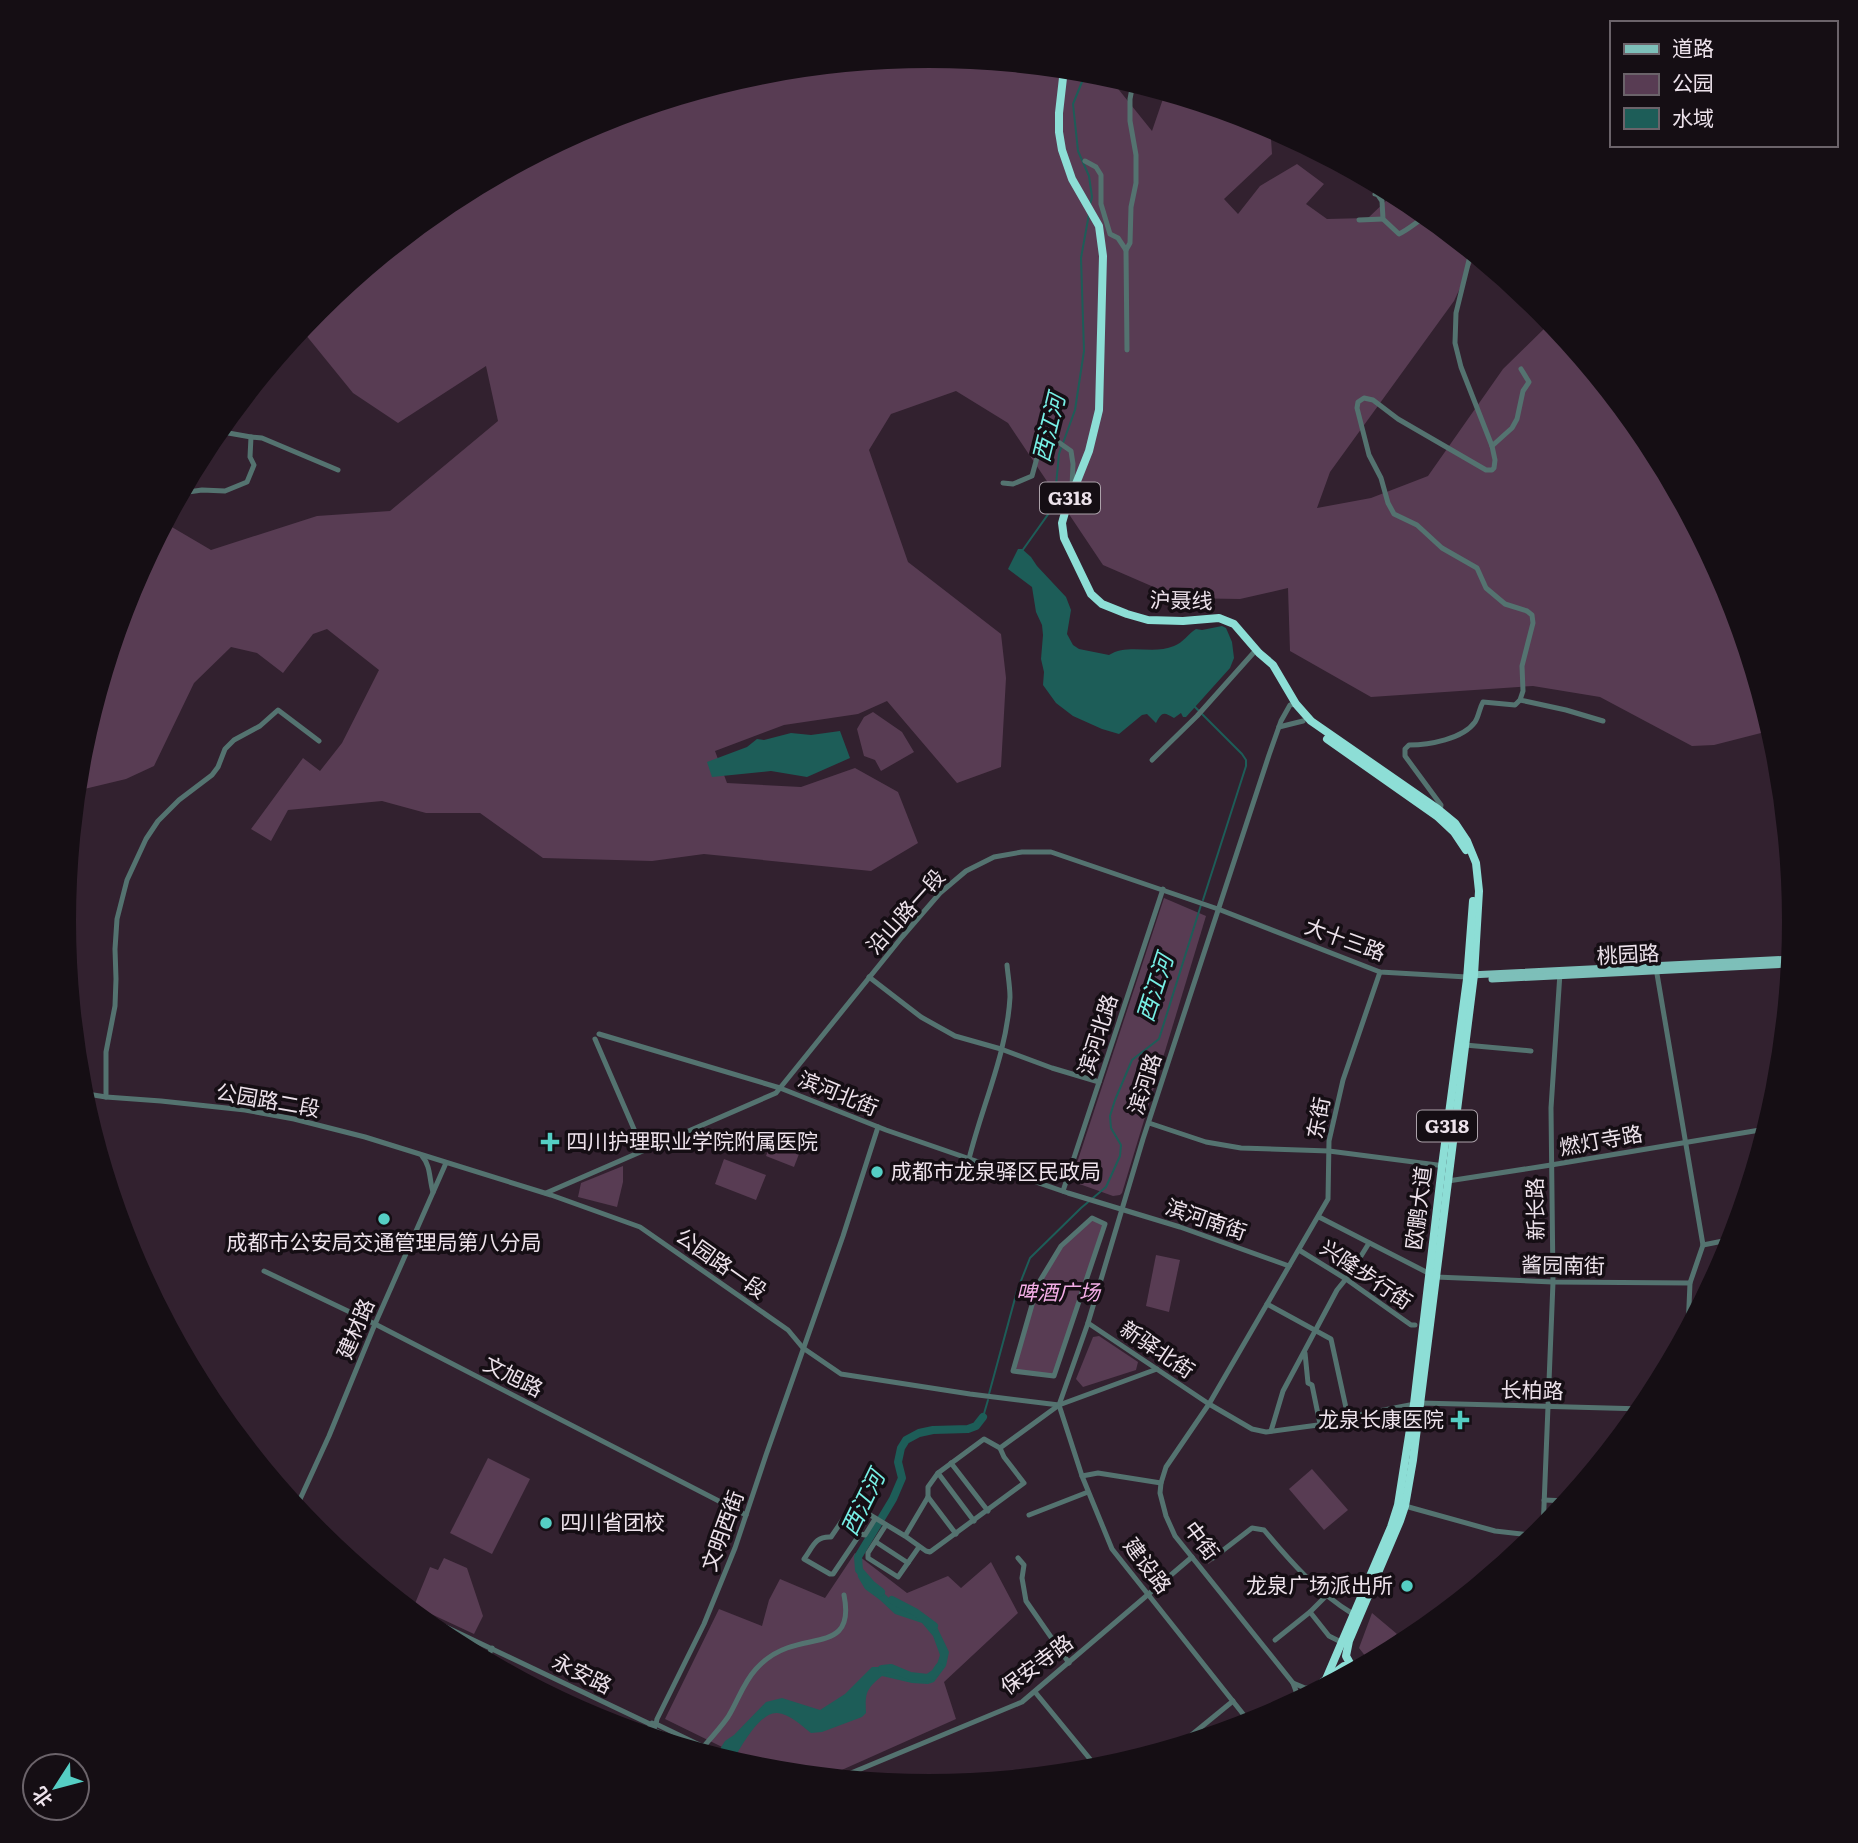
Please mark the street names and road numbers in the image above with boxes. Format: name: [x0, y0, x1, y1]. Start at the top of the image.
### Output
road number: G318: [1040, 482, 1100, 513]
street label: 沪聂线: [1149, 582, 1213, 615]
street label: 沿山路一段: [857, 861, 951, 960]
street label: 大十三路: [1301, 909, 1391, 967]
street label: 桃园路: [1596, 935, 1660, 970]
street label: 滨河北路: [1068, 989, 1123, 1079]
street label: 滨河路: [1118, 1048, 1167, 1118]
street label: 滨河北街: [794, 1062, 884, 1122]
street label: 公园路二段: [214, 1074, 323, 1123]
street label: 东街: [1297, 1094, 1336, 1141]
road number: G318: [1417, 1110, 1477, 1142]
street label: 燃灯寺路: [1557, 1116, 1645, 1161]
street label: 欧鹏大道: [1396, 1164, 1437, 1251]
street label: 新长路: [1517, 1177, 1550, 1241]
street label: 滨河南街: [1162, 1189, 1252, 1246]
street label: 公园路一段: [671, 1219, 774, 1305]
street label: 兴隆步行街: [1315, 1231, 1420, 1315]
street label: 酱园南街: [1521, 1247, 1605, 1280]
street label: 建材路: [327, 1293, 380, 1363]
street label: 新驿北街: [1115, 1312, 1202, 1384]
street label: 文旭路: [479, 1347, 549, 1403]
street label: 长柏路: [1500, 1372, 1564, 1405]
street label: 文明西街: [692, 1485, 750, 1575]
street label: 中街: [1178, 1513, 1228, 1566]
street label: 建设路: [1118, 1530, 1180, 1599]
street label: 保安寺路: [993, 1625, 1078, 1701]
street label: 永安路: [548, 1644, 618, 1699]

